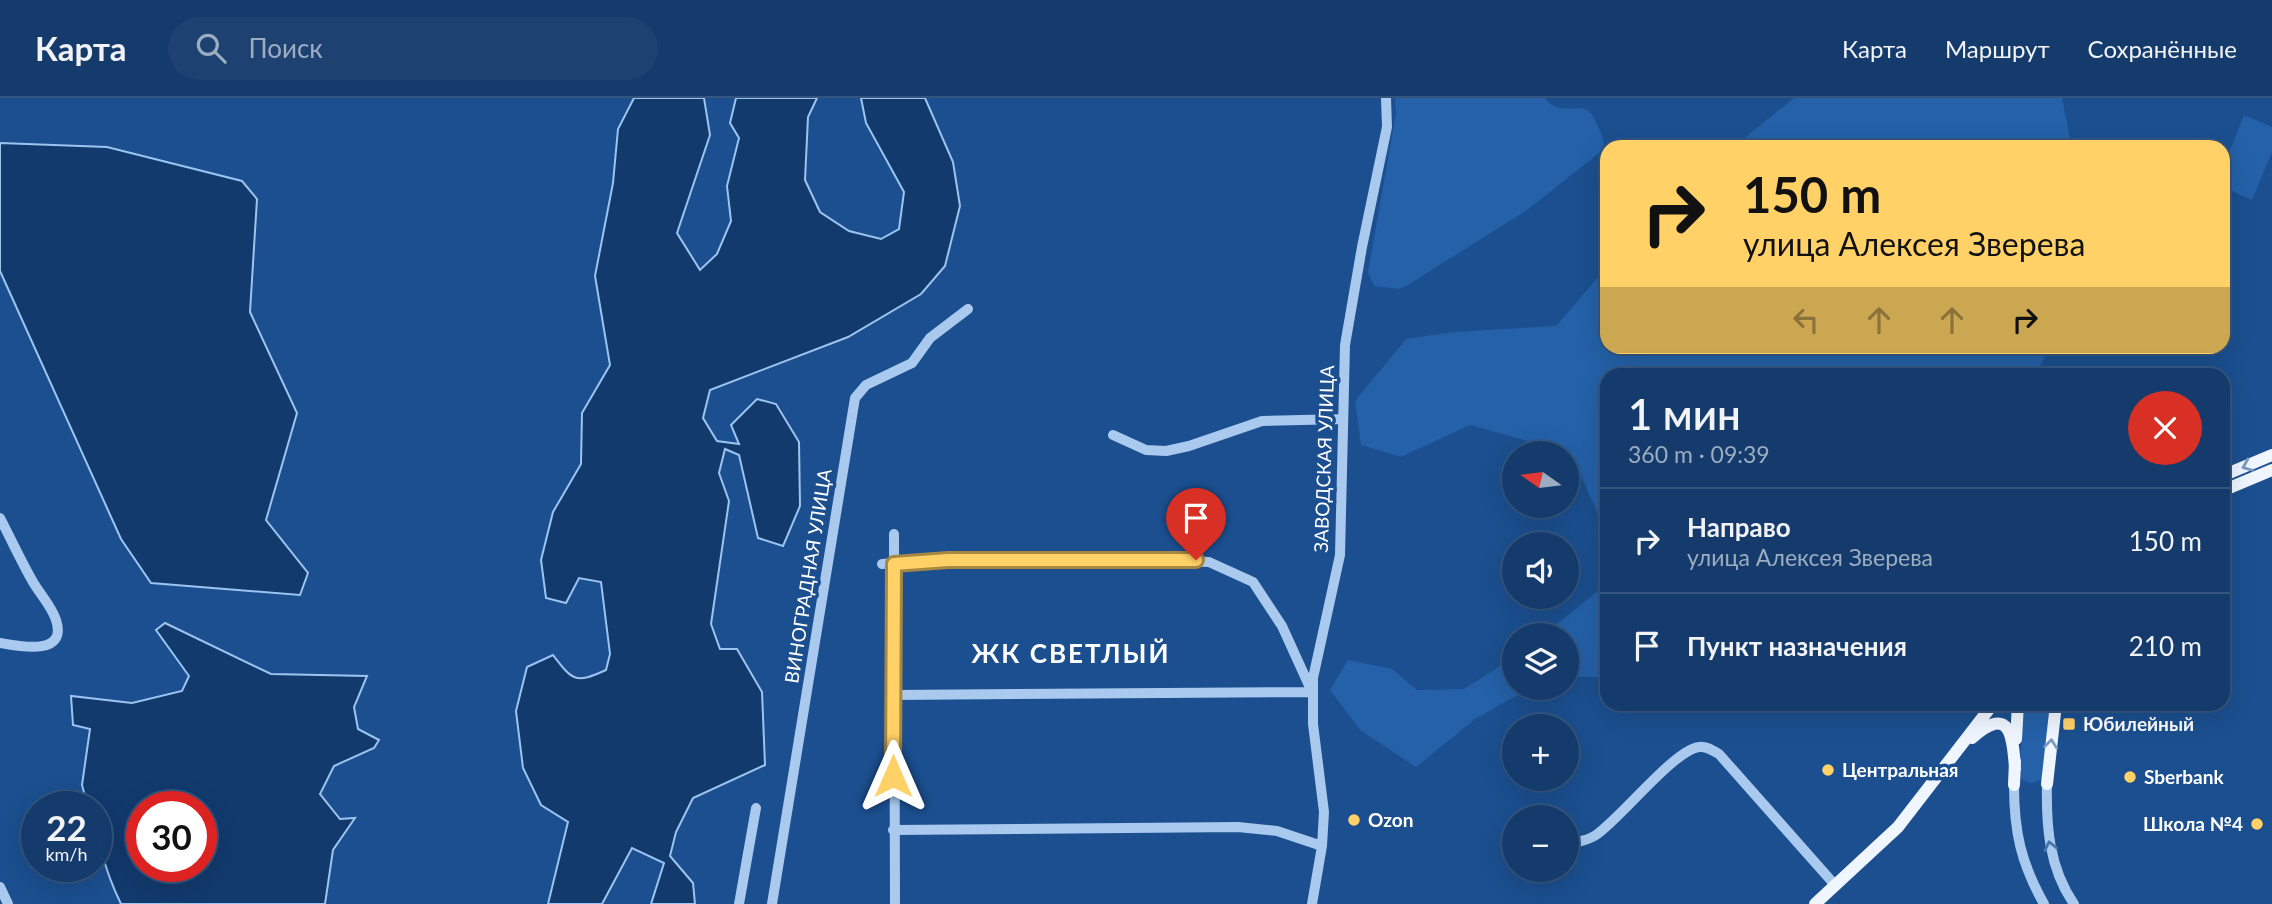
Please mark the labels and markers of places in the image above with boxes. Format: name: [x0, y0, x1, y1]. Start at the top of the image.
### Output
pin: [1166, 488, 1226, 560]
place label: Юбилейный: [2083, 712, 2194, 735]
marker: Юбилейный: [2061, 716, 2077, 732]
place label: Центральная: [1842, 758, 1958, 781]
marker: Центральная: [1820, 762, 1836, 778]
place label: Sberbank: [2144, 765, 2224, 788]
marker: Sberbank: [2122, 769, 2138, 785]
place label: Ozon: [1368, 808, 1413, 831]
marker: Ozon: [1346, 812, 1362, 828]
place label: Школа №4: [2143, 812, 2243, 835]
marker: Школа №4: [2249, 816, 2265, 832]

